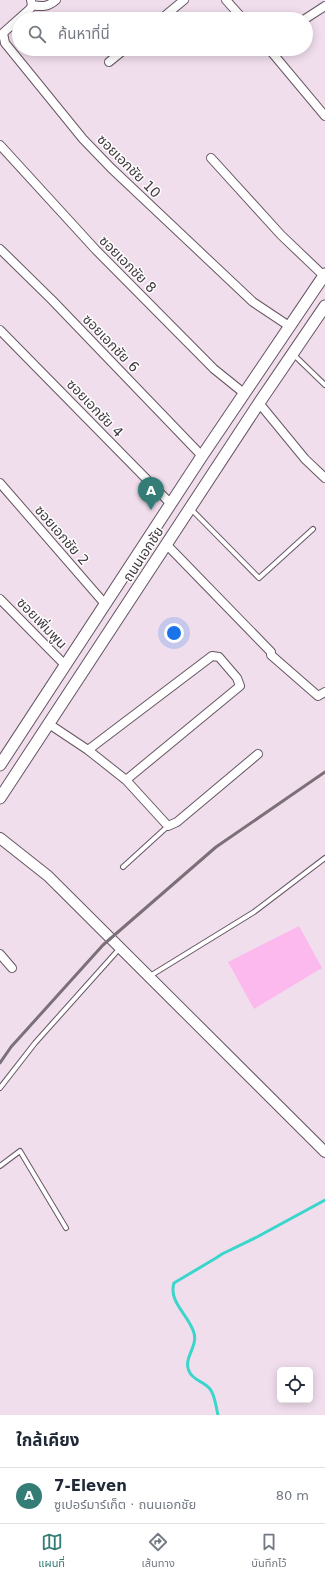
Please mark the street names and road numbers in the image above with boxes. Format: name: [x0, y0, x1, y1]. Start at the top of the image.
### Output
street label: ซอยเอกชัย 10: [94, 131, 164, 201]
street label: ซอยเอกชัย 8: [96, 232, 160, 296]
street label: ซอยเอกชัย 6: [80, 311, 142, 375]
street label: ซอยเอกชัย 4: [64, 376, 126, 440]
street label: ซอยเอกชัย 2: [32, 502, 92, 568]
street label: ถนนเอกชัย: [119, 524, 167, 584]
street label: ซอยเพิ่มพูน: [13, 593, 71, 653]

